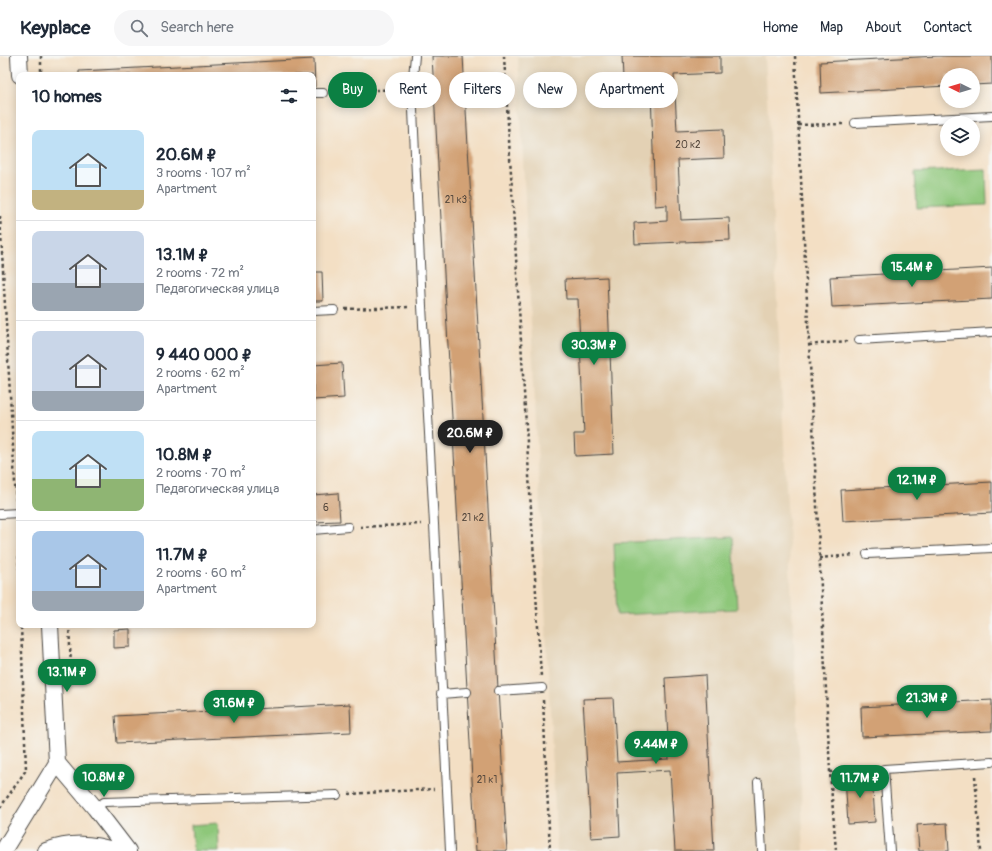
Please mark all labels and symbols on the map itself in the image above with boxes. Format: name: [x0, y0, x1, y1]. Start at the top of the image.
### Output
north arrow: [940, 68, 980, 108]
house number: 20 к2: [675, 139, 701, 151]
house number: 21 к3: [445, 194, 468, 206]
pin: 15.4M ₽: [875, 254, 949, 288]
pin: 30.3M ₽: [557, 332, 631, 366]
pin: 20.6M ₽: [433, 420, 507, 454]
pin: 12.1M ₽: [880, 467, 954, 501]
house number: 6: [323, 502, 329, 514]
house number: 21 к2: [462, 512, 485, 524]
pin: 13.1M ₽: [30, 659, 104, 693]
pin: 21.3M ₽: [890, 685, 964, 719]
pin: 31.6M ₽: [197, 690, 271, 724]
pin: 9.44M ₽: [619, 731, 693, 765]
pin: 10.8M ₽: [67, 764, 141, 798]
pin: 11.7M ₽: [823, 765, 897, 799]
house number: 21 к1: [477, 774, 497, 786]

